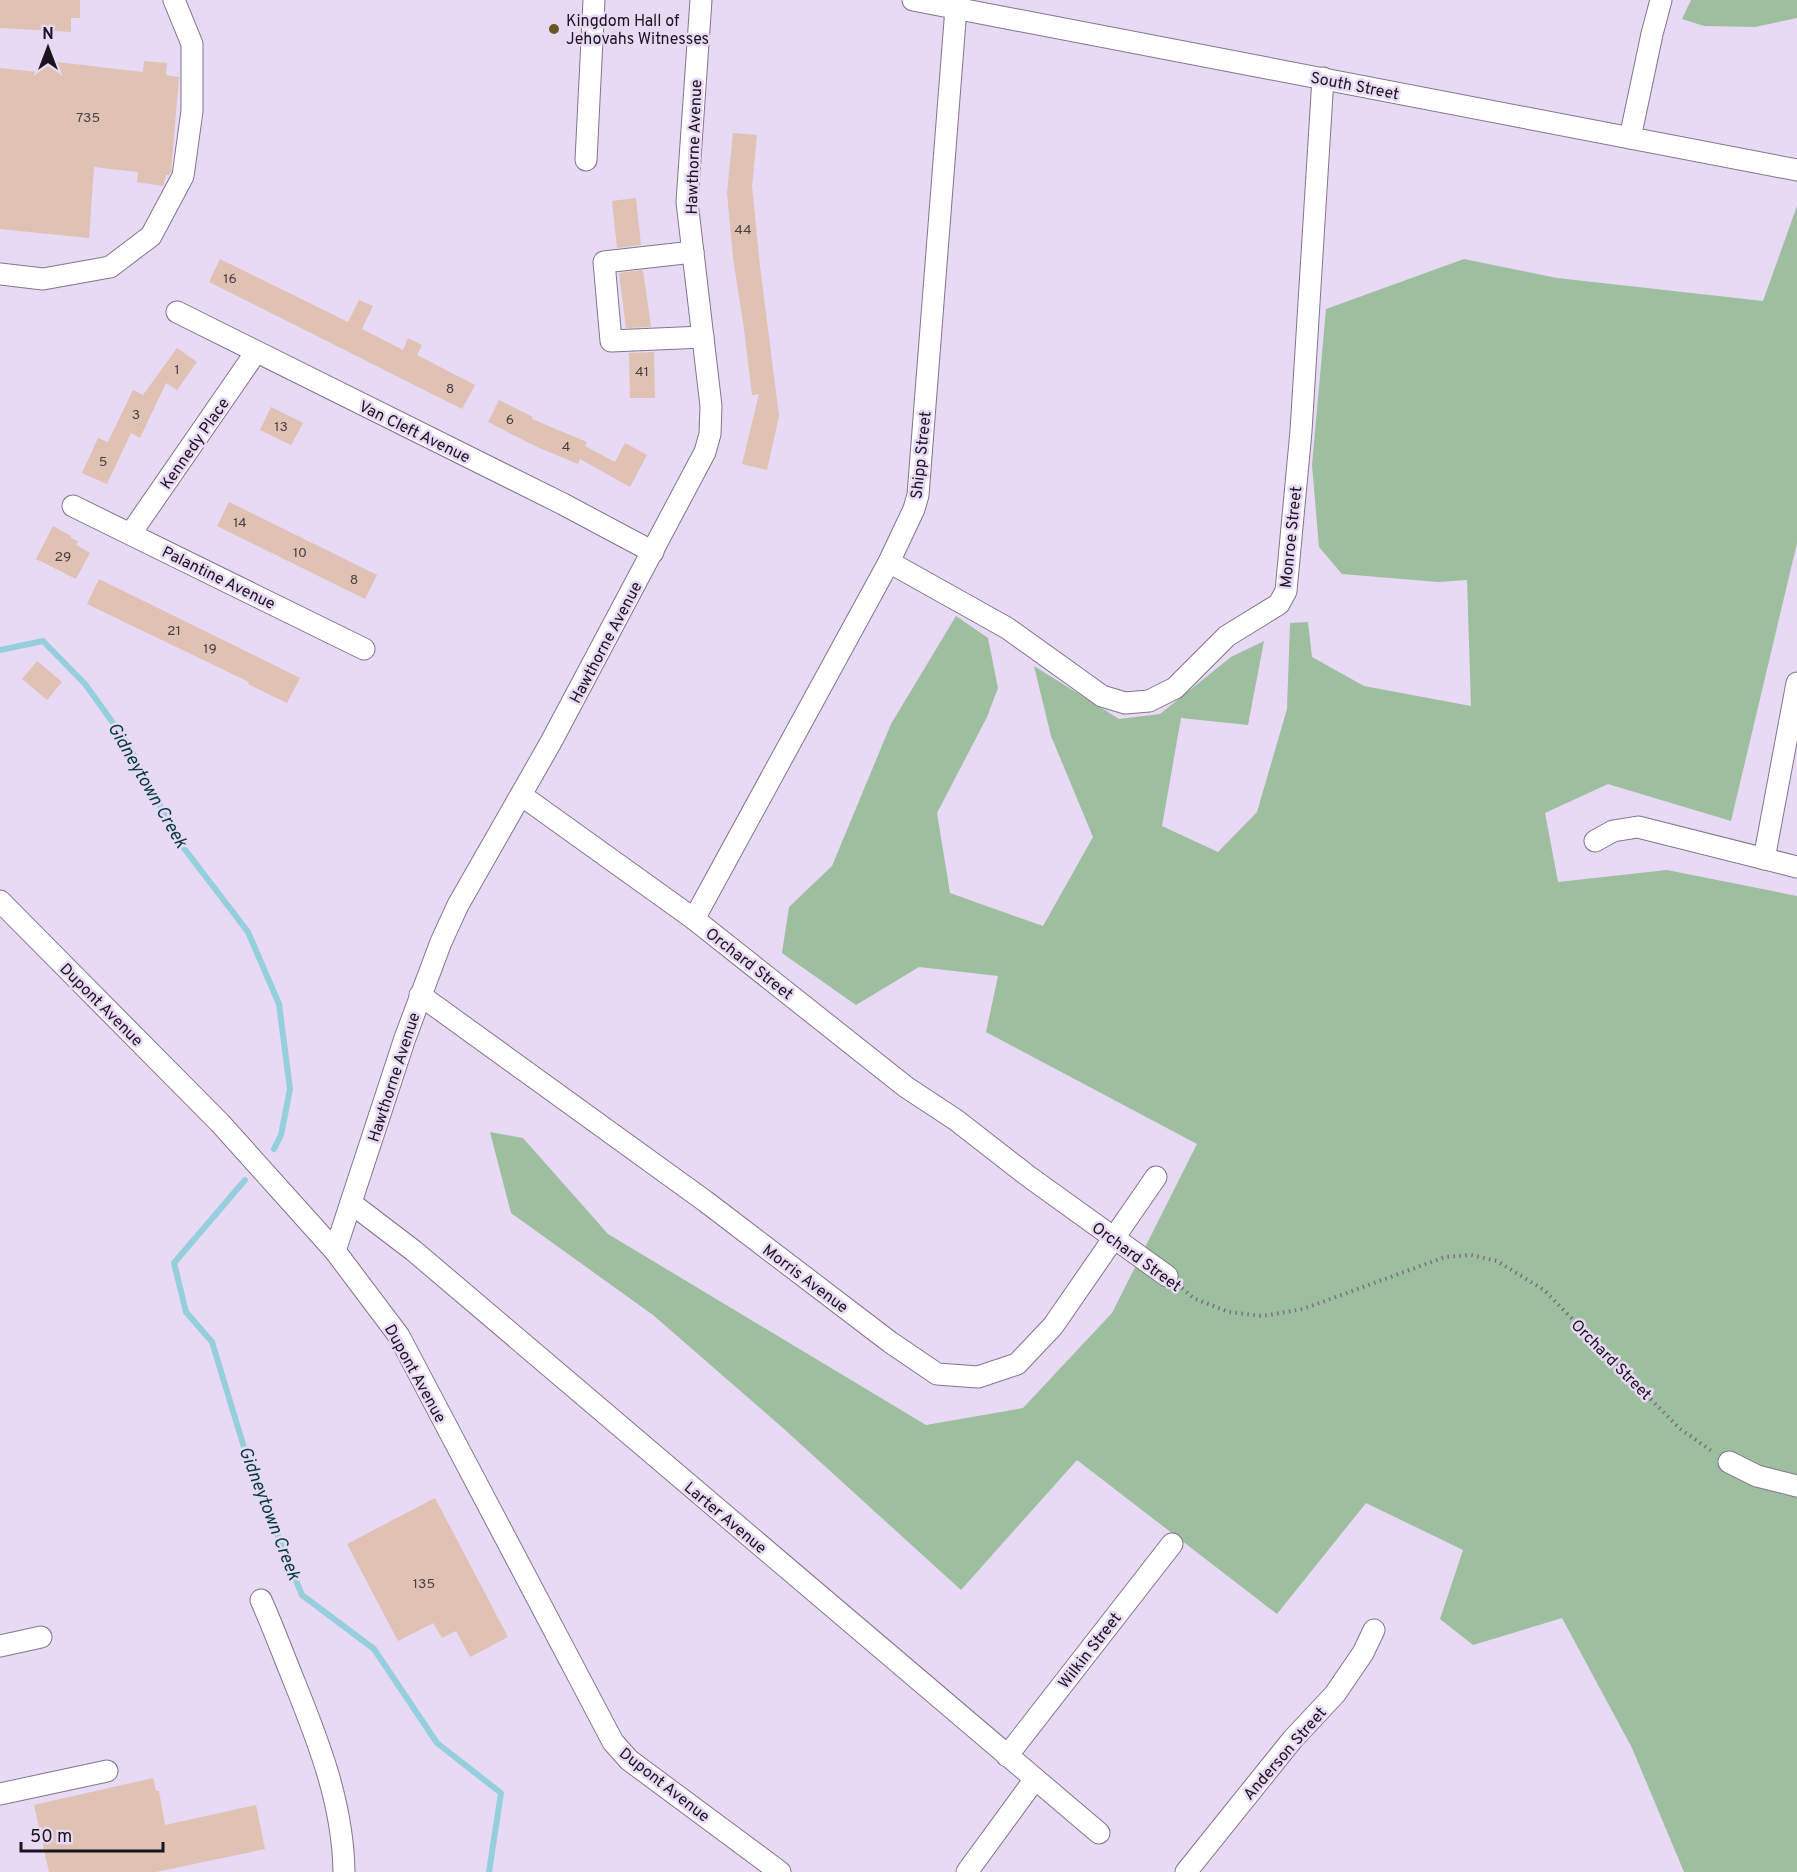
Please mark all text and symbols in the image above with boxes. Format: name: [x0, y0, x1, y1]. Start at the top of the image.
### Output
place label: Kingdom Hall of Jehovahs Witnesses: [566, 12, 709, 50]
north arrow: [18, 18, 78, 78]
marker: Kingdom Hall of Jehovahs Witnesses: [547, 22, 561, 36]
text: N: [42, 25, 54, 45]
street label: South Street: [1309, 69, 1401, 105]
street label: Hawthorne Avenue: [683, 79, 707, 215]
house number: 735: [76, 110, 100, 127]
house number: 44: [734, 222, 752, 239]
house number: 16: [223, 271, 237, 288]
house number: 1: [174, 362, 180, 379]
house number: 41: [635, 364, 649, 381]
house number: 8: [446, 381, 454, 398]
street label: Kennedy Place: [157, 395, 235, 494]
street label: Van Cleft Avenue: [355, 397, 473, 468]
house number: 3: [132, 407, 140, 424]
street label: Shipp Street: [907, 410, 937, 500]
house number: 6: [506, 412, 514, 429]
house number: 13: [274, 419, 288, 436]
house number: 4: [562, 439, 570, 456]
house number: 5: [99, 454, 107, 471]
street label: Monroe Street: [1277, 485, 1307, 589]
house number: 14: [233, 515, 247, 532]
street label: Palantine Avenue: [158, 543, 278, 615]
house number: 10: [293, 545, 307, 562]
house number: 29: [55, 549, 71, 566]
house number: 8: [350, 572, 358, 589]
street label: Hawthorne Avenue: [566, 579, 647, 707]
house number: 21: [167, 623, 181, 640]
house number: 19: [203, 641, 217, 658]
water label: Gidneytown Creek: [101, 719, 192, 854]
street label: Orchard Street: [701, 924, 797, 1005]
street label: Dupont Avenue: [55, 960, 146, 1051]
street label: Hawthorne Avenue: [365, 1010, 425, 1145]
street label: Orchard Street: [1087, 1218, 1185, 1297]
street label: Morris Avenue: [758, 1241, 852, 1318]
street label: Orchard Street: [1566, 1316, 1655, 1405]
street label: Dupont Avenue: [379, 1321, 450, 1427]
water label: Gidneytown Creek: [233, 1443, 305, 1585]
street label: Larter Avenue: [679, 1478, 770, 1559]
house number: 135: [413, 1576, 435, 1593]
street label: Wilkin Street: [1055, 1609, 1126, 1693]
street label: Anderson Street: [1240, 1704, 1331, 1805]
street label: Dupont Avenue: [614, 1744, 713, 1827]
scale bar: [21, 1815, 164, 1853]
text: 50 m: [30, 1826, 72, 1849]

